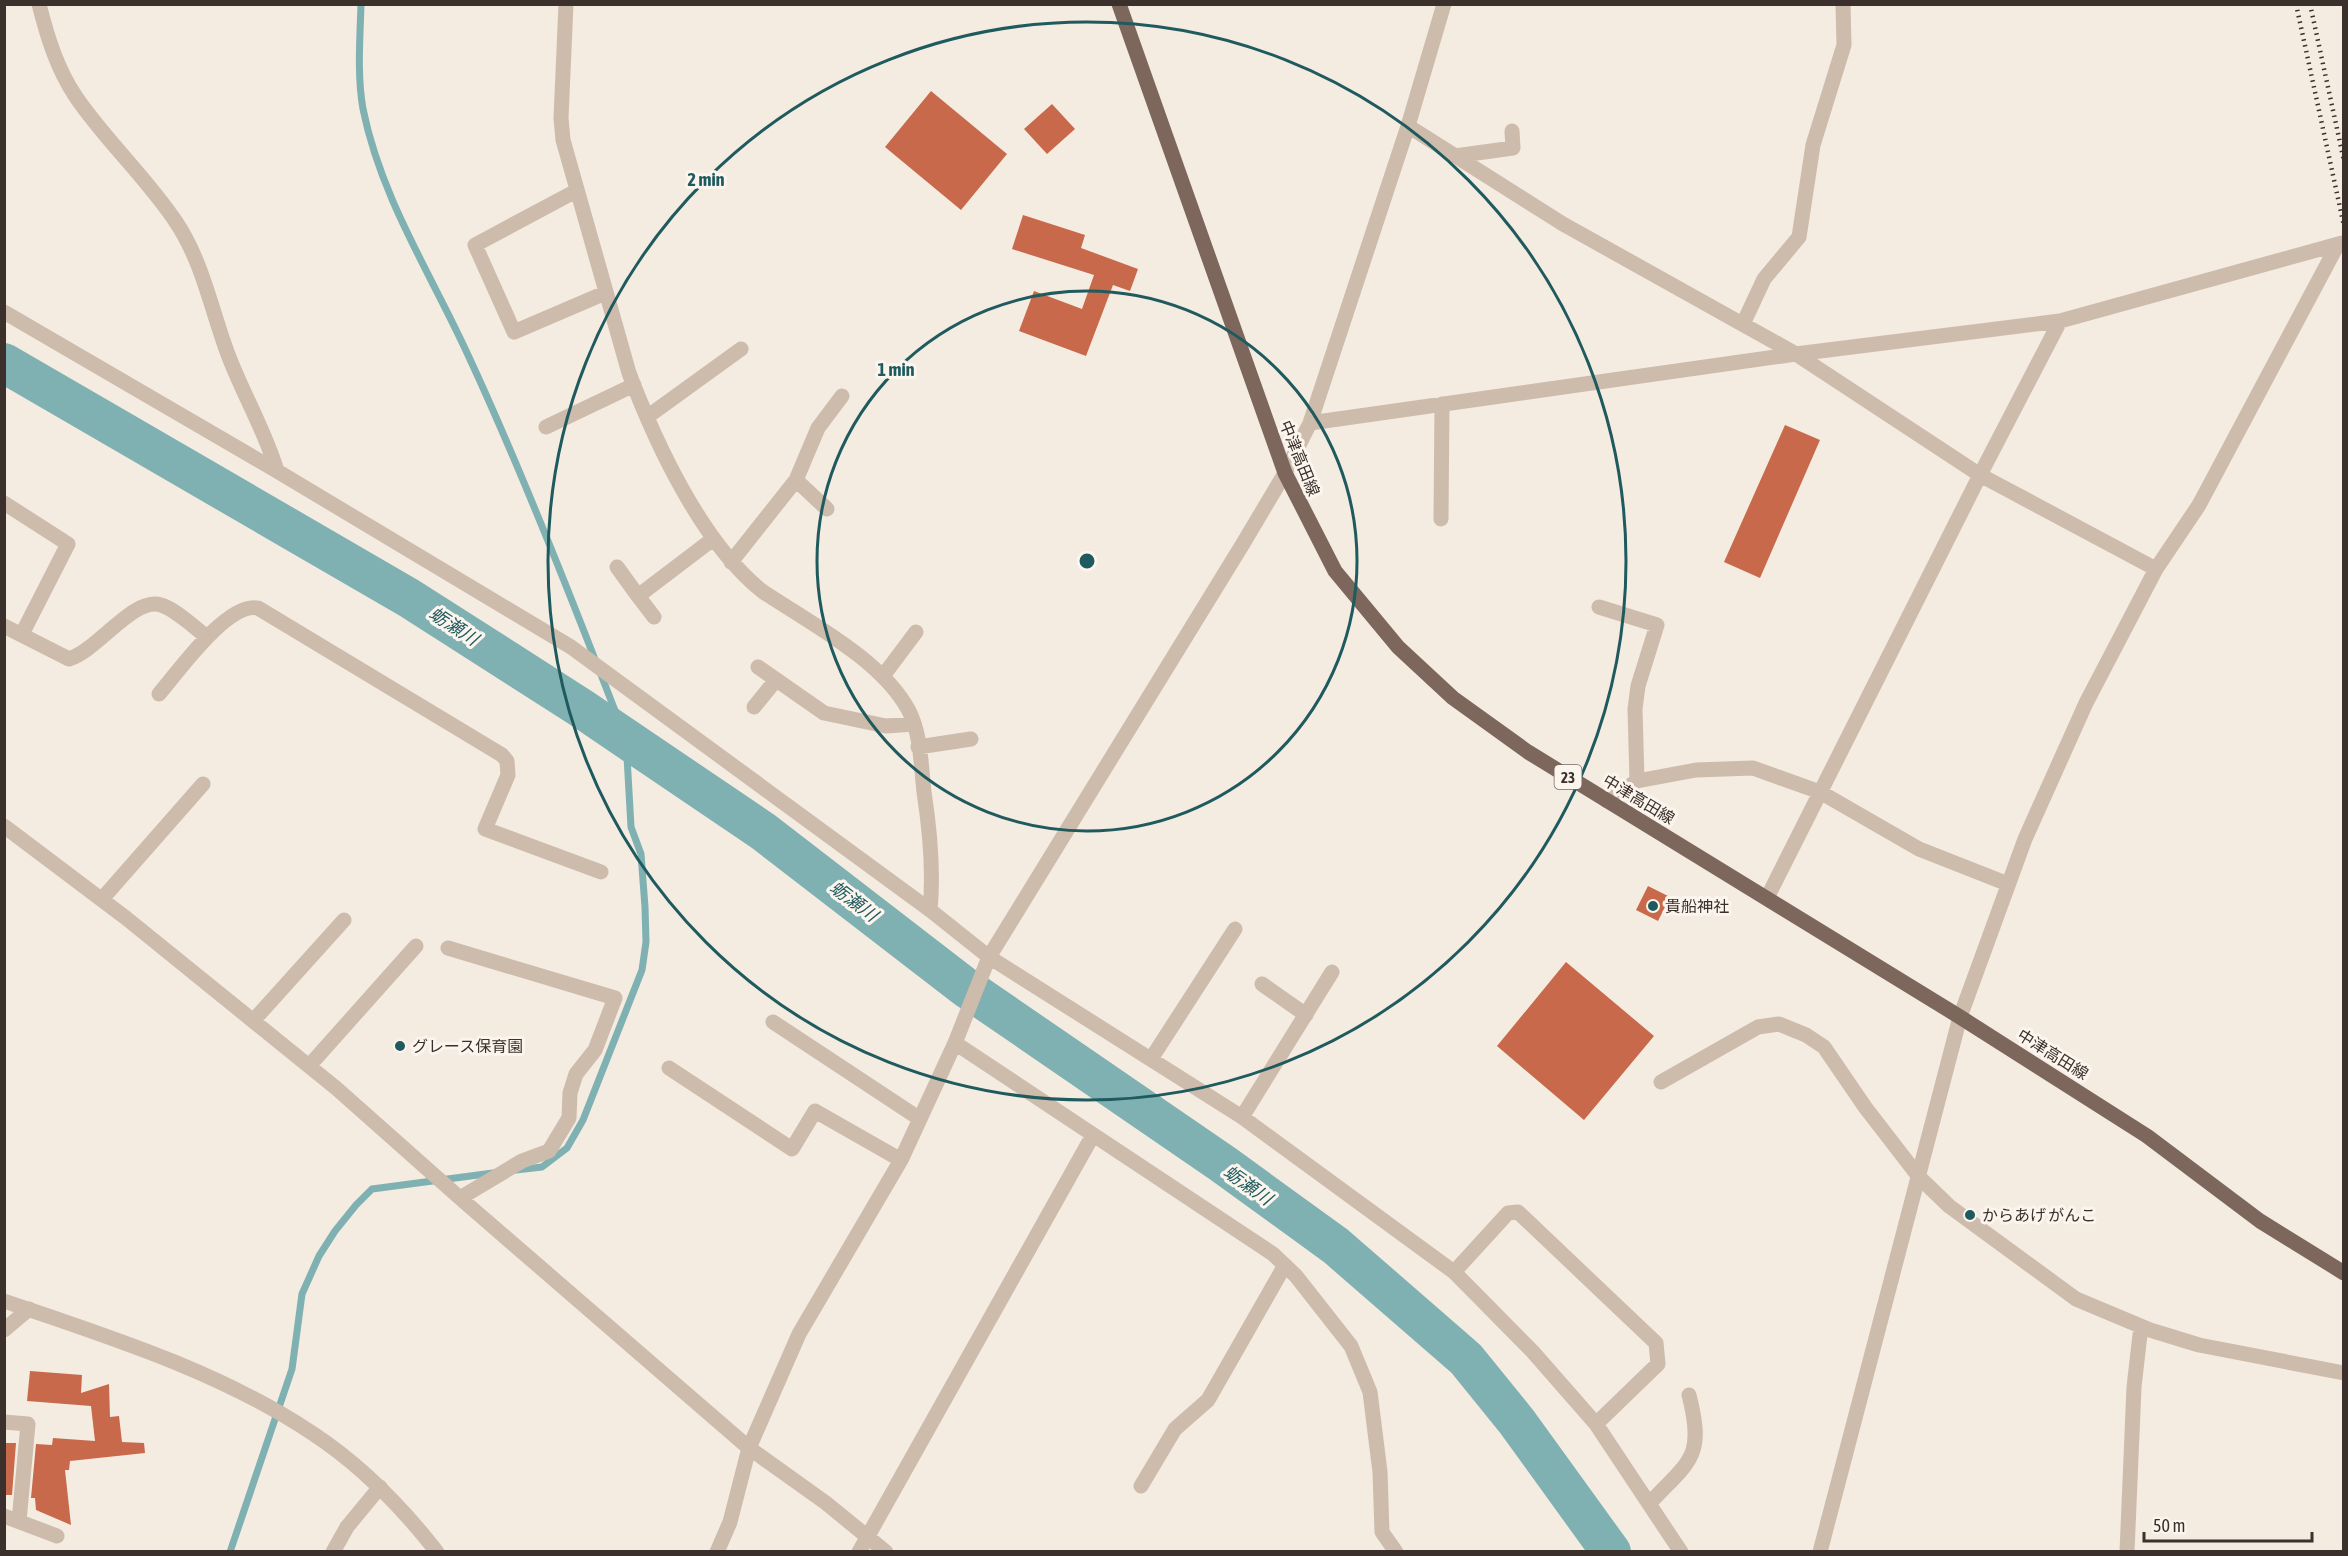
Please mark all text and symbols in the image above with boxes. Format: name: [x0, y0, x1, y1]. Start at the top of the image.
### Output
text: 2 min: [688, 169, 725, 190]
text: 1 min: [878, 359, 915, 380]
street label: 中津高田線: [1277, 418, 1323, 498]
centre of rings: [1077, 551, 1097, 571]
water label: 蛎瀬川: [426, 602, 484, 651]
road number: 23: [1554, 765, 1582, 789]
street label: 中津高田線: [1600, 771, 1678, 827]
water label: 蛎瀬川: [826, 876, 883, 927]
place label: 貴船神社: [1665, 897, 1729, 915]
marker: 貴船神社: [1646, 899, 1660, 913]
street label: 中津高田線: [2014, 1025, 2092, 1083]
place label: グレース保育園: [412, 1037, 523, 1055]
marker: グレース保育園: [393, 1039, 407, 1053]
water label: 蛎瀬川: [1220, 1161, 1278, 1210]
place label: からあげ がんこ: [1982, 1206, 2096, 1224]
marker: からあげ がんこ: [1963, 1208, 1977, 1222]
scale bar: [2144, 1505, 2312, 1543]
text: 50 m: [2153, 1515, 2185, 1536]

